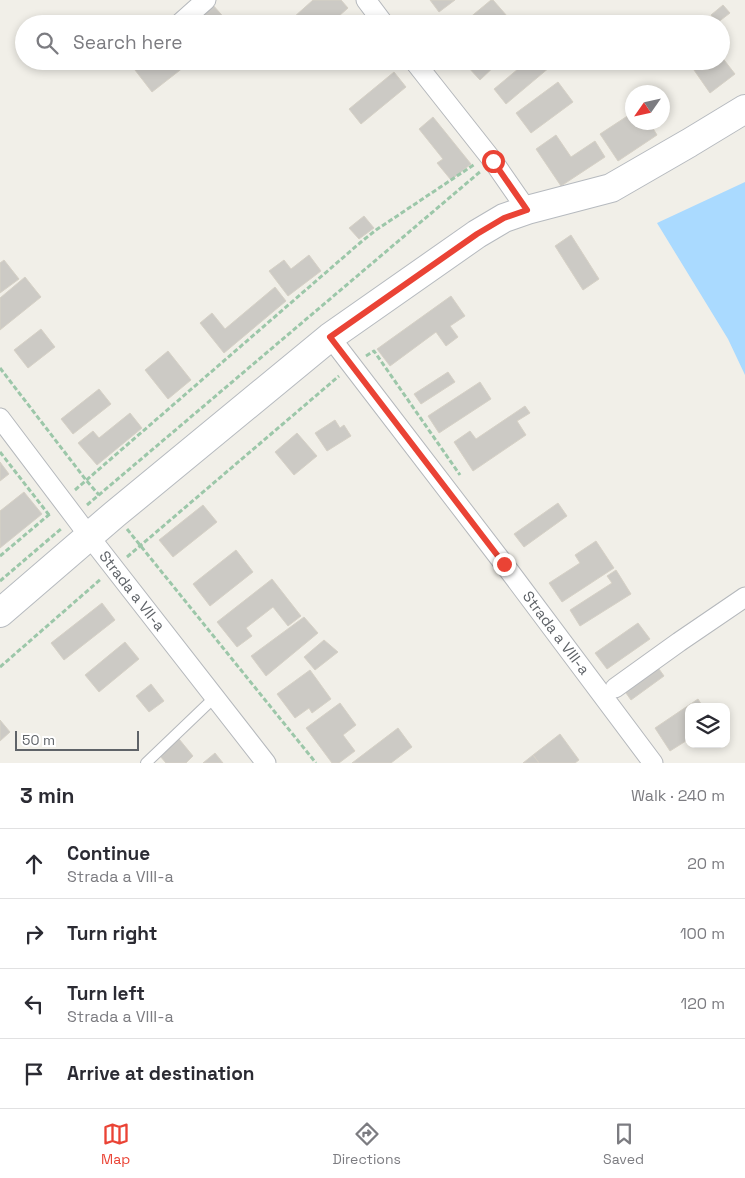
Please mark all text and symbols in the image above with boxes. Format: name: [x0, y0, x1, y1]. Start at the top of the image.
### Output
search box: [15, 15, 730, 70]
icon: search: [33, 29, 61, 57]
text: Search here: [73, 30, 183, 55]
north arrow: [625, 85, 670, 130]
route start: [482, 150, 505, 173]
street label: Strada a VII-a: [95, 547, 170, 635]
route end: [493, 553, 516, 576]
street label: Strada a VIII-a: [519, 587, 594, 679]
map controls: [685, 703, 730, 748]
button: layers: [685, 703, 730, 748]
scale bar: [15, 728, 139, 751]
text: 50 m: [22, 731, 55, 749]
text: 3 min: [20, 782, 75, 809]
text: Walk · 240 m: [631, 785, 725, 806]
text: Continue: [67, 841, 150, 866]
icon: ahead: [20, 850, 48, 878]
text: 20 m: [687, 853, 725, 874]
text: Strada a VIII-a: [67, 866, 174, 887]
icon: right: [20, 920, 48, 948]
text: Turn right: [67, 921, 157, 946]
text: 100 m: [680, 923, 725, 944]
text: Turn left: [67, 981, 145, 1006]
icon: left: [20, 990, 48, 1018]
text: 120 m: [681, 993, 725, 1014]
text: Strada a VIII-a: [67, 1006, 174, 1027]
icon: arrive: [20, 1060, 48, 1088]
text: Arrive at destination: [67, 1061, 255, 1086]
tab: Map: [101, 1120, 130, 1168]
tab: Directions: [332, 1120, 401, 1168]
tab: Saved: [603, 1120, 644, 1168]

